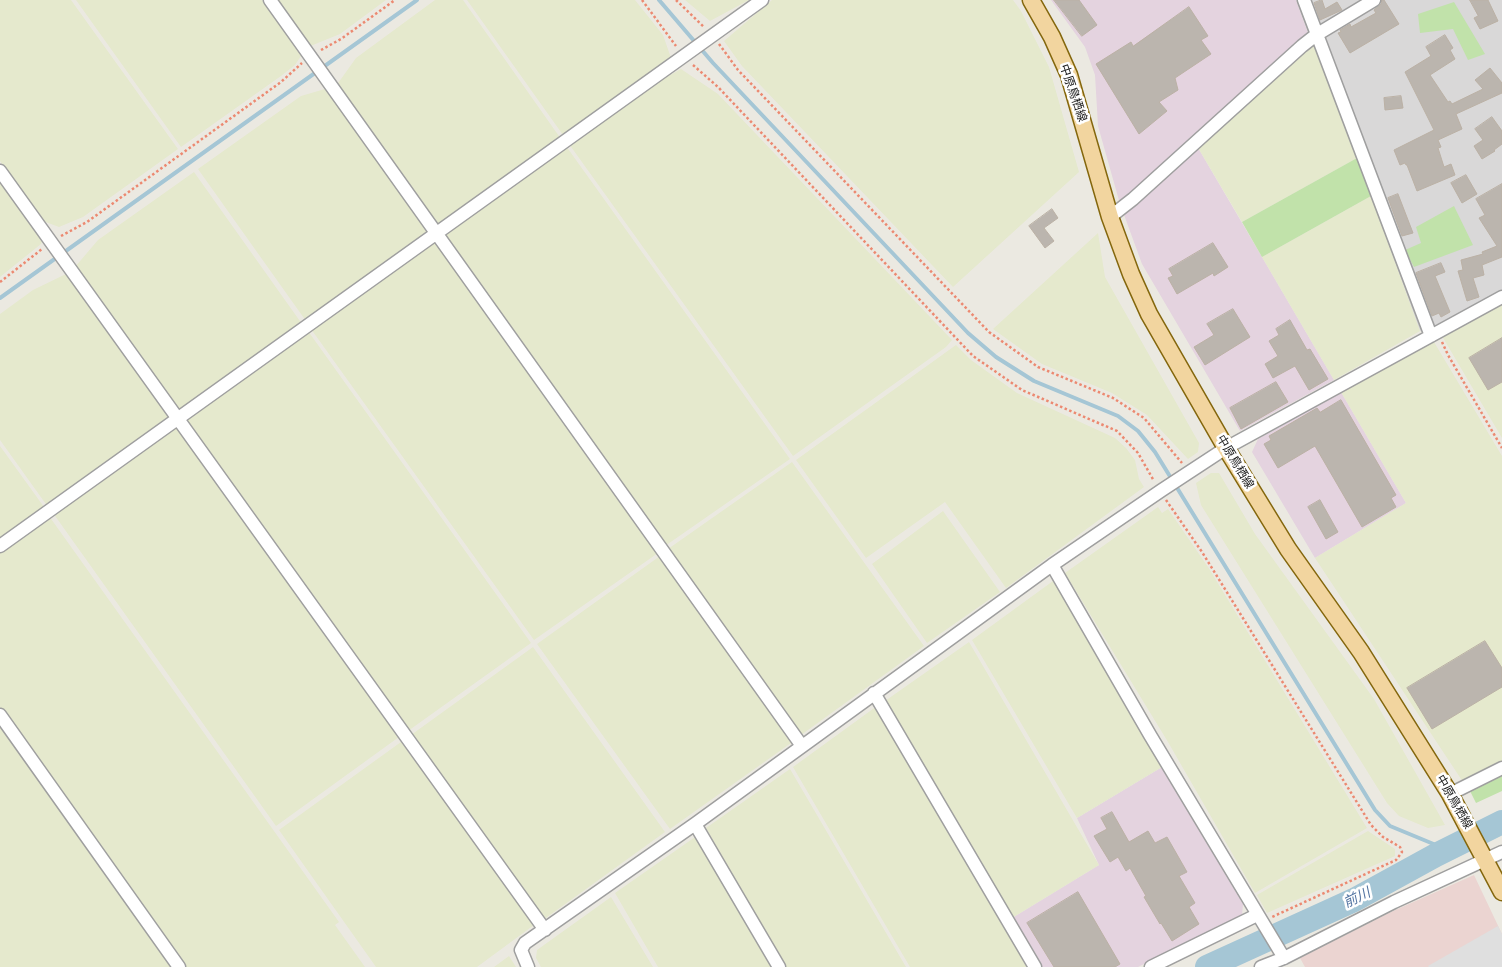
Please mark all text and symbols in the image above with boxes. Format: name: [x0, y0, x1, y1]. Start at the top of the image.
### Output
street label: 中原鳥栖線: [1056, 62, 1090, 124]
street label: 中原鳥栖線: [1213, 433, 1257, 491]
street label: 中原鳥栖線: [1433, 772, 1475, 832]
water label: 前川: [1341, 884, 1373, 912]

